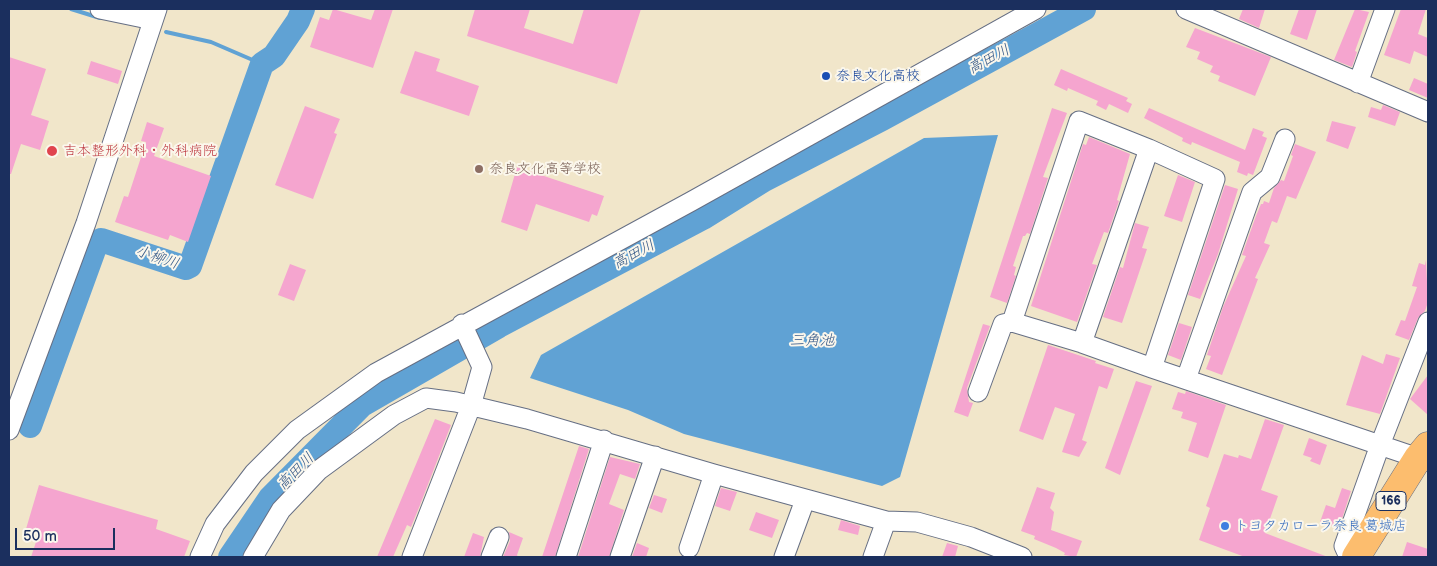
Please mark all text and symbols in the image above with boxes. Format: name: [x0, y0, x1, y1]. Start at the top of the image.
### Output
water label: 高田川: [965, 41, 1013, 79]
place label: 奈良文化高校: [836, 68, 920, 84]
marker: 奈良文化高校: [820, 70, 832, 82]
place label: 吉本整形外科・外科病院: [63, 143, 217, 159]
marker: 吉本整形外科・外科病院: [45, 144, 59, 158]
place label: 奈良文化高等学校: [489, 161, 601, 177]
marker: 奈良文化高等学校: [473, 163, 485, 175]
water label: 高田川: [610, 236, 658, 274]
water label: 小柳川: [133, 242, 181, 274]
water label: 三角池: [790, 332, 834, 350]
water label: 高田川: [274, 450, 318, 494]
road number: 166: [1376, 492, 1406, 511]
scale bar: [18, 518, 118, 550]
place label: トヨタカローラ奈良 葛城店: [1235, 518, 1407, 534]
marker: トヨタカローラ奈良 葛城店: [1219, 520, 1231, 532]
text: 50 m: [23, 527, 57, 546]

